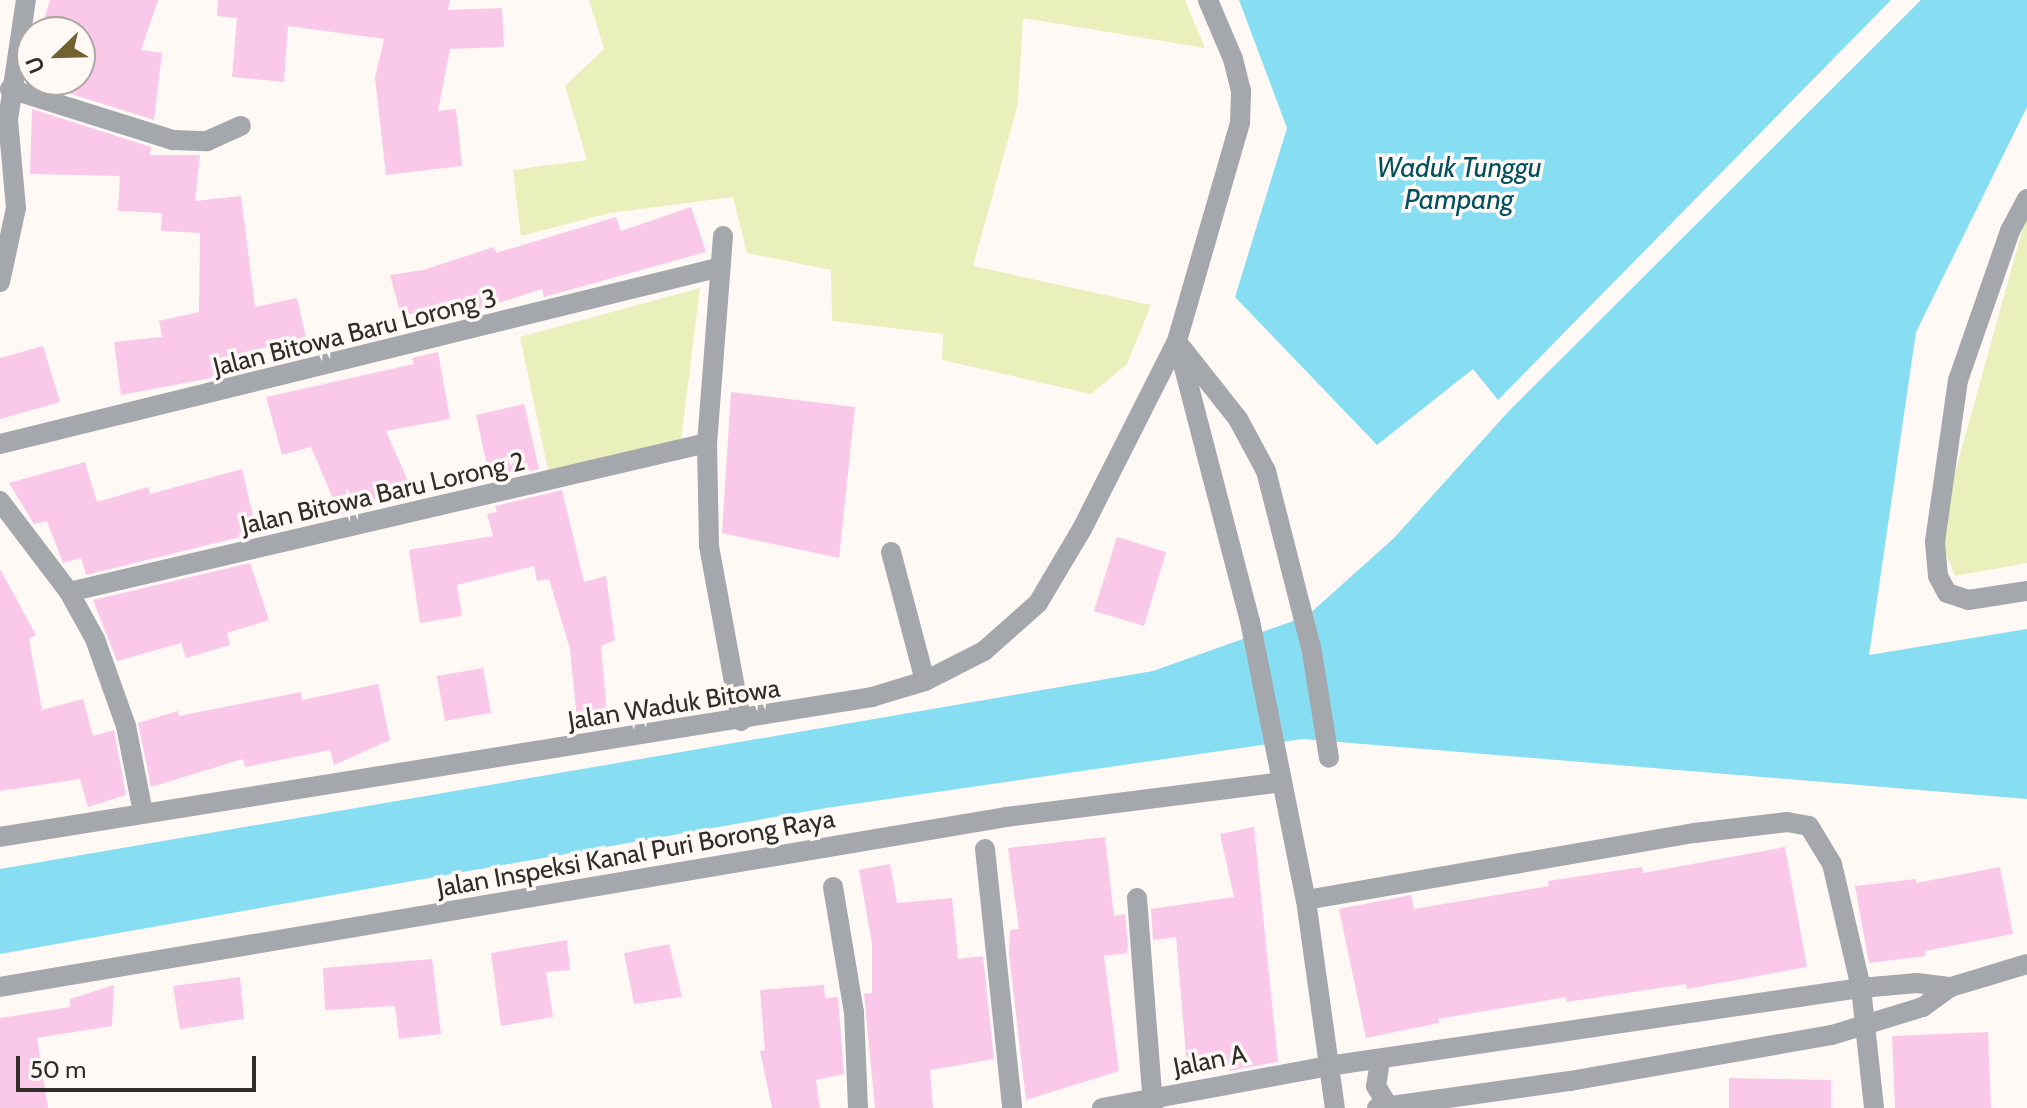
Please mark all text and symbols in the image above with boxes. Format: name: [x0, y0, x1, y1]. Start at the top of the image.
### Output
north arrow: [16, 16, 96, 96]
text: U: [20, 52, 51, 77]
water label: Waduk Tunggu Pampang: [1376, 150, 1542, 216]
street label: Jalan Bitowa Baru Lorong 3: [210, 283, 500, 383]
street label: Jalan Bitowa Baru Lorong 2: [238, 446, 528, 542]
street label: Jalan Waduk Bitowa: [566, 673, 782, 737]
street label: Jalan Inspeksi Kanal Puri Borong Raya: [435, 804, 837, 904]
street label: Jalan A: [1171, 1039, 1249, 1083]
scale bar: [20, 1040, 260, 1090]
text: 50 m: [30, 1055, 86, 1084]

